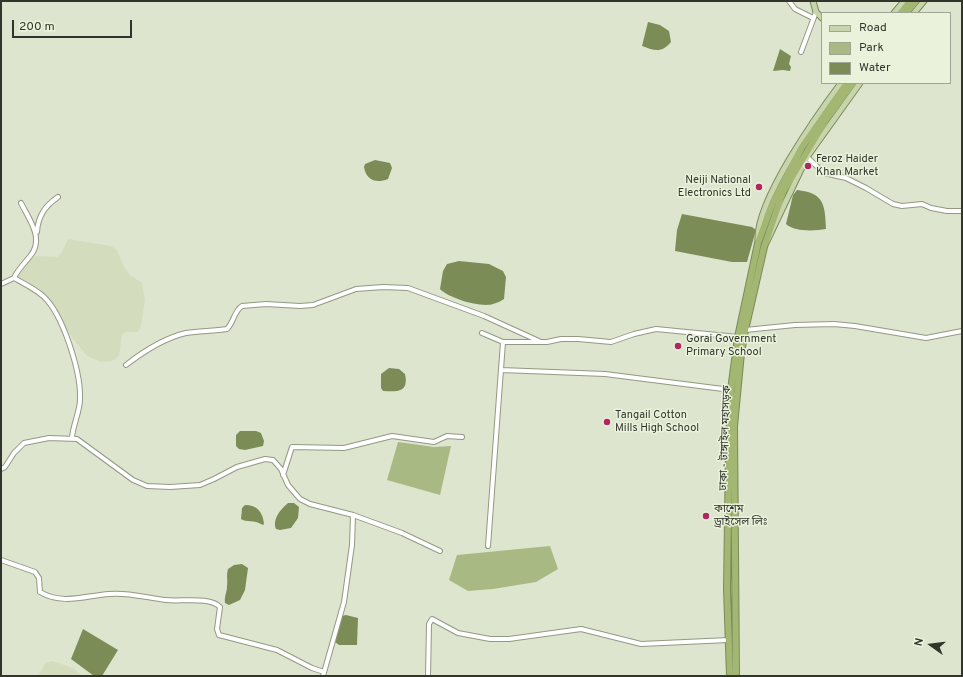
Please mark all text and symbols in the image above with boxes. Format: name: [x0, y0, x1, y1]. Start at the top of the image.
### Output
scale bar: [14, 12, 134, 38]
legend: [821, 12, 951, 84]
text: 200 m: [19, 19, 55, 35]
text: Road: [859, 20, 887, 36]
text: Park: [859, 40, 884, 56]
text: Water: [859, 60, 891, 76]
place label: Feroz Haider Khan Market: [816, 153, 878, 179]
marker: Feroz Haider Khan Market: [803, 161, 813, 171]
place label: Neiji National Electronics Ltd: [678, 174, 751, 200]
marker: Neiji National Electronics Ltd: [754, 182, 764, 192]
place label: Gorai Government Primary School: [686, 333, 776, 359]
marker: Gorai Government Primary School: [673, 341, 683, 351]
street label: ঢাকা - টাঙ্গাইল মহাসড়ক: [718, 385, 734, 491]
place label: Tangail Cotton Mills High School: [615, 409, 699, 435]
marker: Tangail Cotton Mills High School: [602, 417, 612, 427]
place label: কাশেম ড্রাইসেল লিঃ: [714, 503, 768, 529]
marker: কাশেম ড্রাইসেল লিঃ: [701, 511, 711, 521]
north arrow: [911, 625, 951, 665]
text: N: [912, 637, 927, 648]

